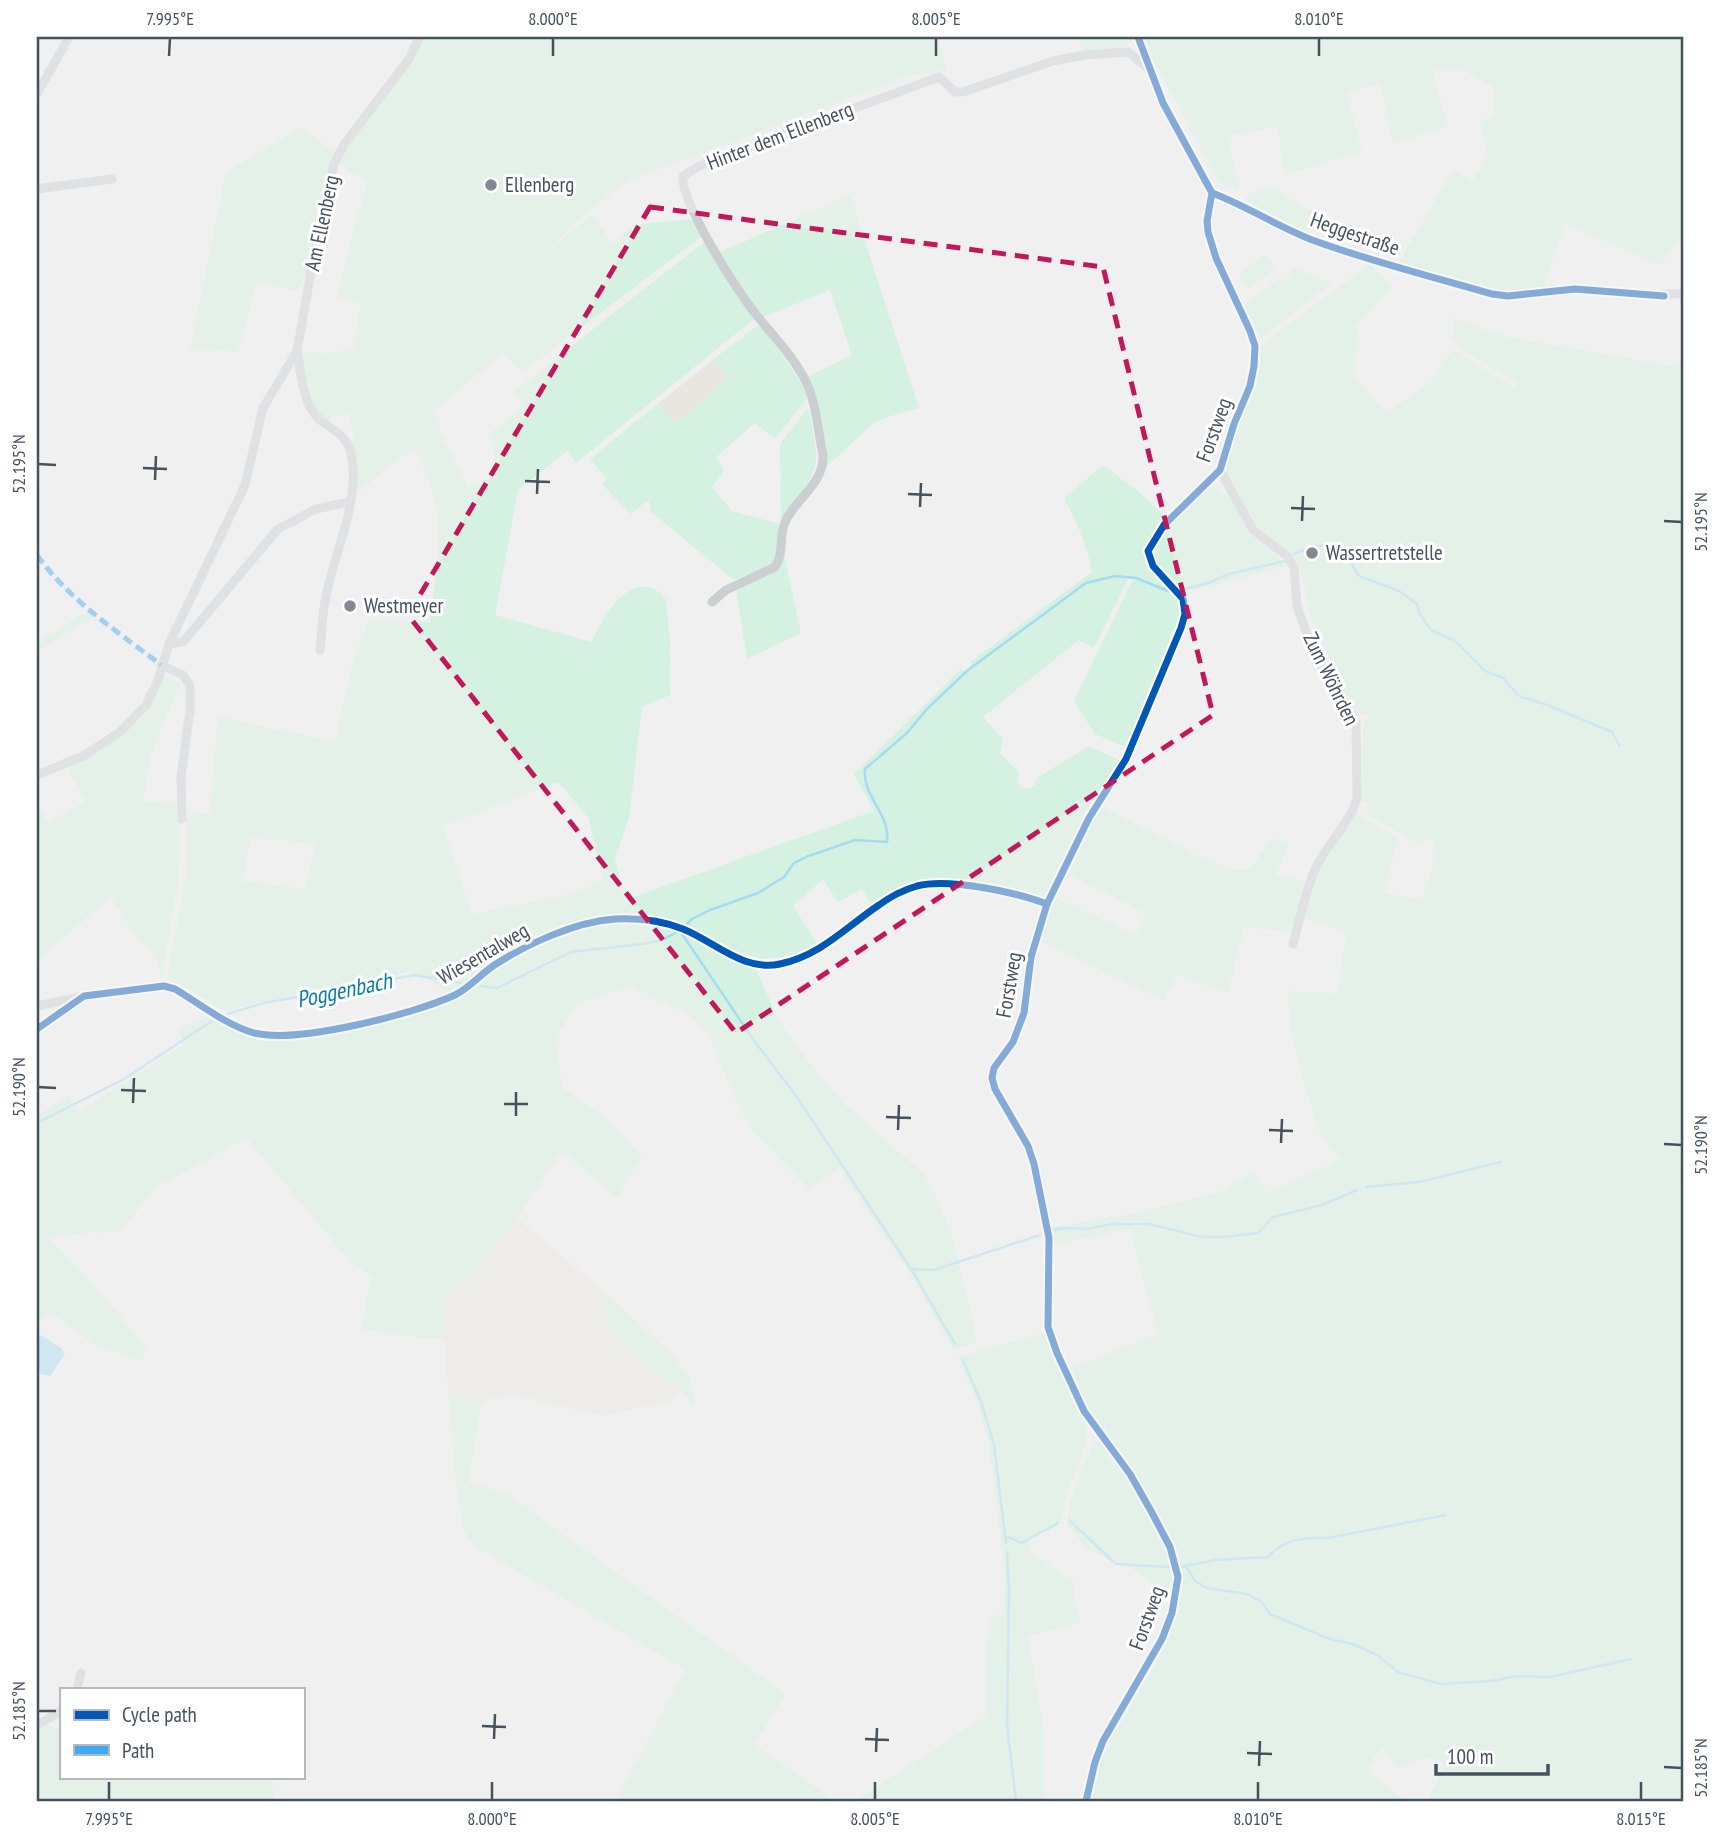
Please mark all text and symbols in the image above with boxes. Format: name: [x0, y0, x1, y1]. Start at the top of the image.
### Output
text: 7.995°E: [146, 7, 194, 30]
text: 8.000°E: [528, 7, 578, 30]
text: 8.005°E: [911, 7, 961, 30]
text: 8.010°E: [1294, 7, 1344, 30]
street label: Hinter dem Ellenberg: [703, 95, 857, 176]
place label: Ellenberg: [505, 171, 574, 198]
street label: Am Ellenberg: [298, 172, 345, 273]
marker: Ellenberg: [483, 177, 499, 193]
street label: Heggestraße: [1307, 206, 1403, 261]
street label: Forstweg: [1190, 394, 1238, 466]
text: 52.195°N: [7, 434, 30, 494]
text: 52.195°N: [1689, 492, 1712, 552]
place label: Wassertretstelle: [1326, 539, 1443, 566]
marker: Wassertretstelle: [1304, 545, 1320, 561]
place label: Westmeyer: [364, 592, 443, 619]
marker: Westmeyer: [342, 598, 358, 614]
street label: Zum Wöhrden: [1297, 628, 1366, 730]
street label: Wiesentalweg: [432, 917, 533, 991]
street label: Forstweg: [989, 950, 1028, 1020]
water label: Poggenbach: [294, 965, 396, 1014]
text: 52.190°N: [7, 1057, 30, 1117]
text: 52.190°N: [1689, 1115, 1712, 1175]
street label: Forstweg: [1123, 1582, 1171, 1654]
text: 52.185°N: [7, 1681, 30, 1741]
legend: [60, 1688, 304, 1778]
text: Cycle path: [122, 1701, 197, 1728]
scale bar: [1436, 1733, 1548, 1777]
text: Path: [122, 1737, 154, 1764]
text: 52.185°N: [1689, 1738, 1712, 1798]
text: 100 m: [1447, 1743, 1493, 1770]
text: 7.995°E: [85, 1807, 133, 1830]
text: 8.000°E: [467, 1807, 517, 1830]
text: 8.005°E: [850, 1807, 900, 1830]
text: 8.010°E: [1233, 1807, 1283, 1830]
text: 8.015°E: [1616, 1807, 1666, 1830]

